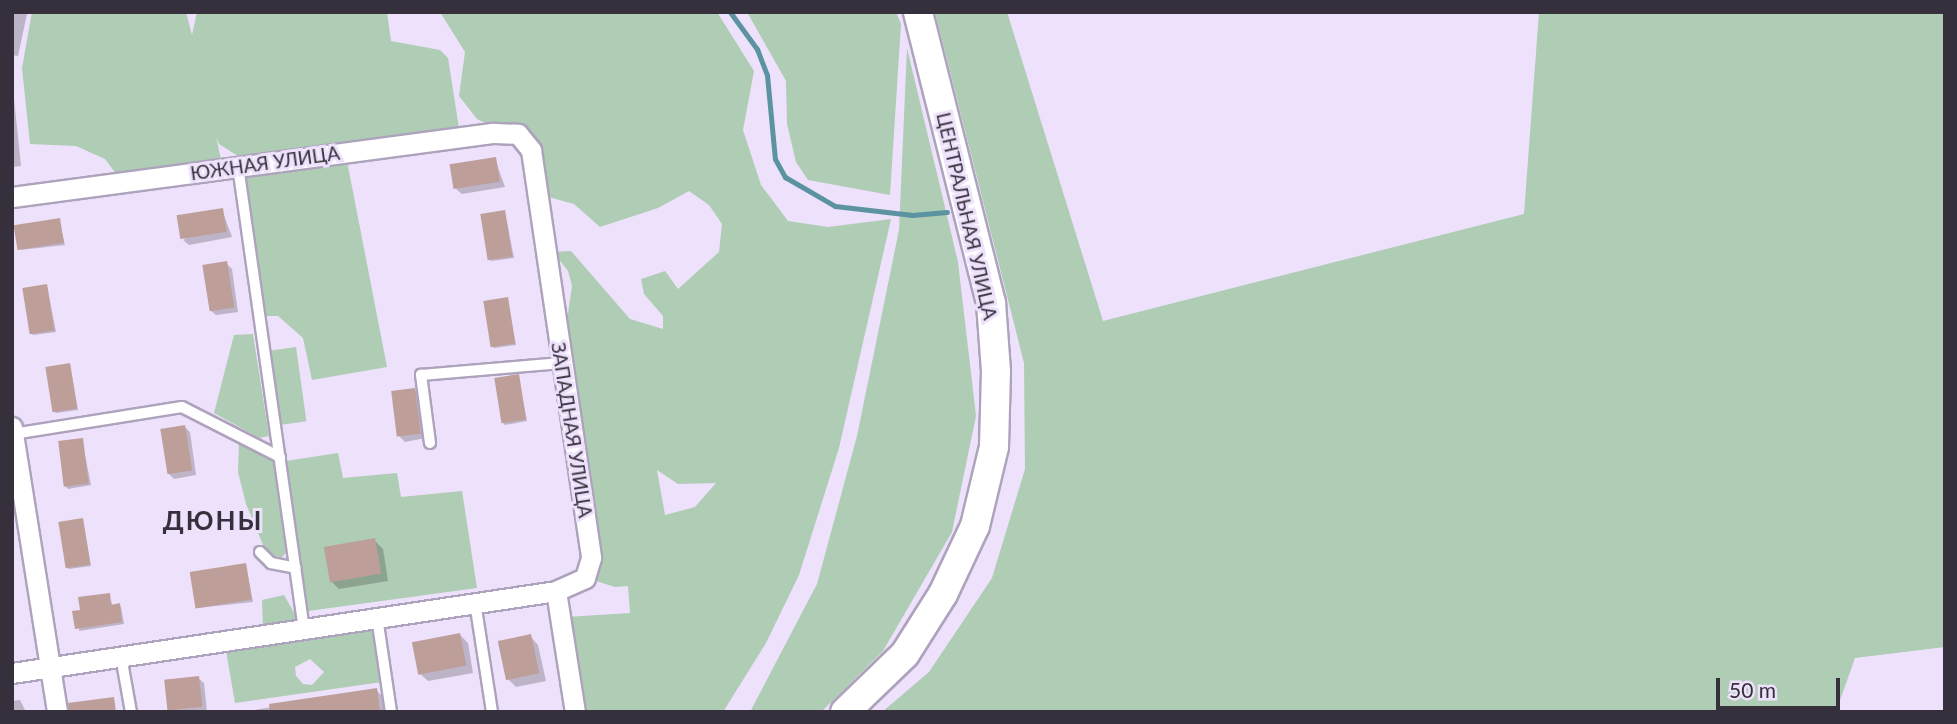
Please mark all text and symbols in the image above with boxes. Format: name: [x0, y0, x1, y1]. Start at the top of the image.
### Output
street label: ЦЕНТРАЛЬНАЯ УЛИЦА: [932, 110, 1002, 322]
street label: ЮЖНАЯ УЛИЦА: [189, 141, 341, 185]
street label: ЗАПАДНАЯ УЛИЦА: [547, 341, 597, 519]
district label: ДЮНЫ: [163, 505, 263, 537]
scale bar: [1719, 664, 1843, 708]
text: 50 m: [1729, 677, 1776, 702]

